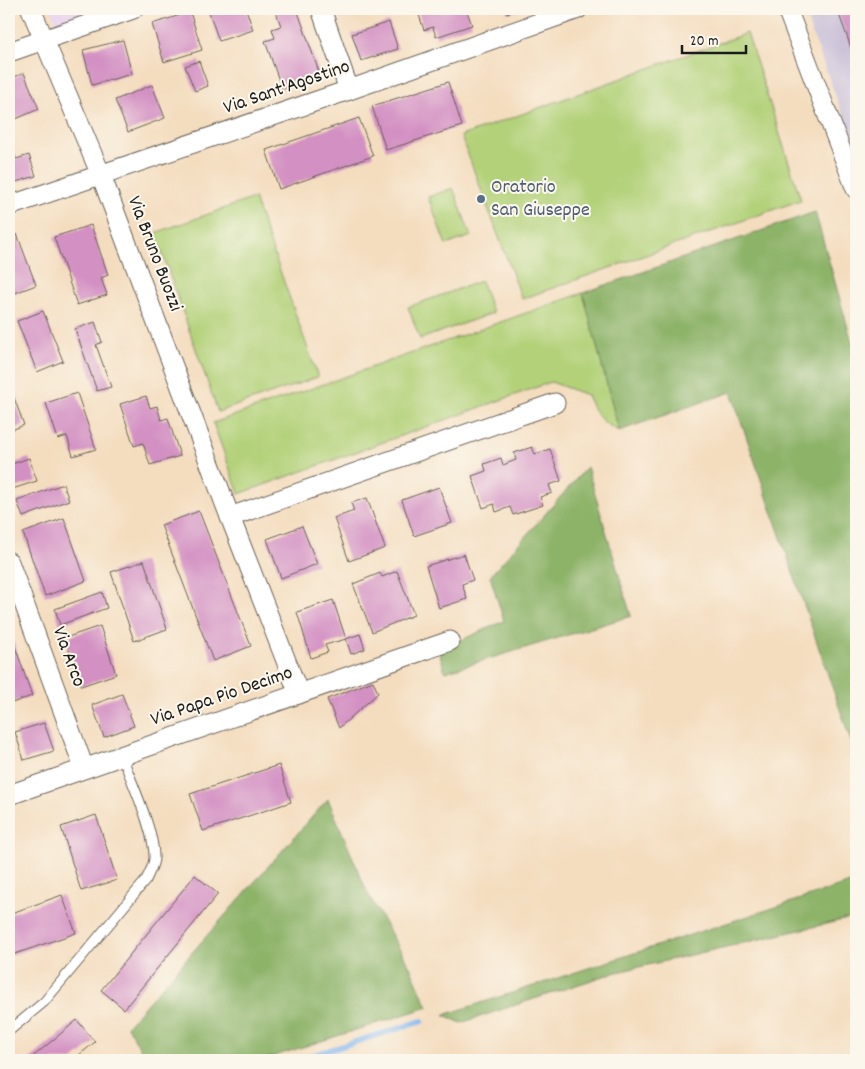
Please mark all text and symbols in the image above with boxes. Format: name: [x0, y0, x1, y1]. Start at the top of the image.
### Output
scale bar: [682, 22, 746, 54]
text: 20 m: [690, 31, 718, 53]
street label: Via Sant'Agostino: [220, 53, 354, 123]
place label: Oratorio San Giuseppe: [491, 174, 590, 225]
street label: Via Bruno Buozzi: [119, 192, 189, 316]
marker: Oratorio San Giuseppe: [475, 193, 487, 205]
street label: Via Arco: [44, 623, 92, 691]
street label: Via Papa Pio Decimo: [147, 660, 297, 734]

